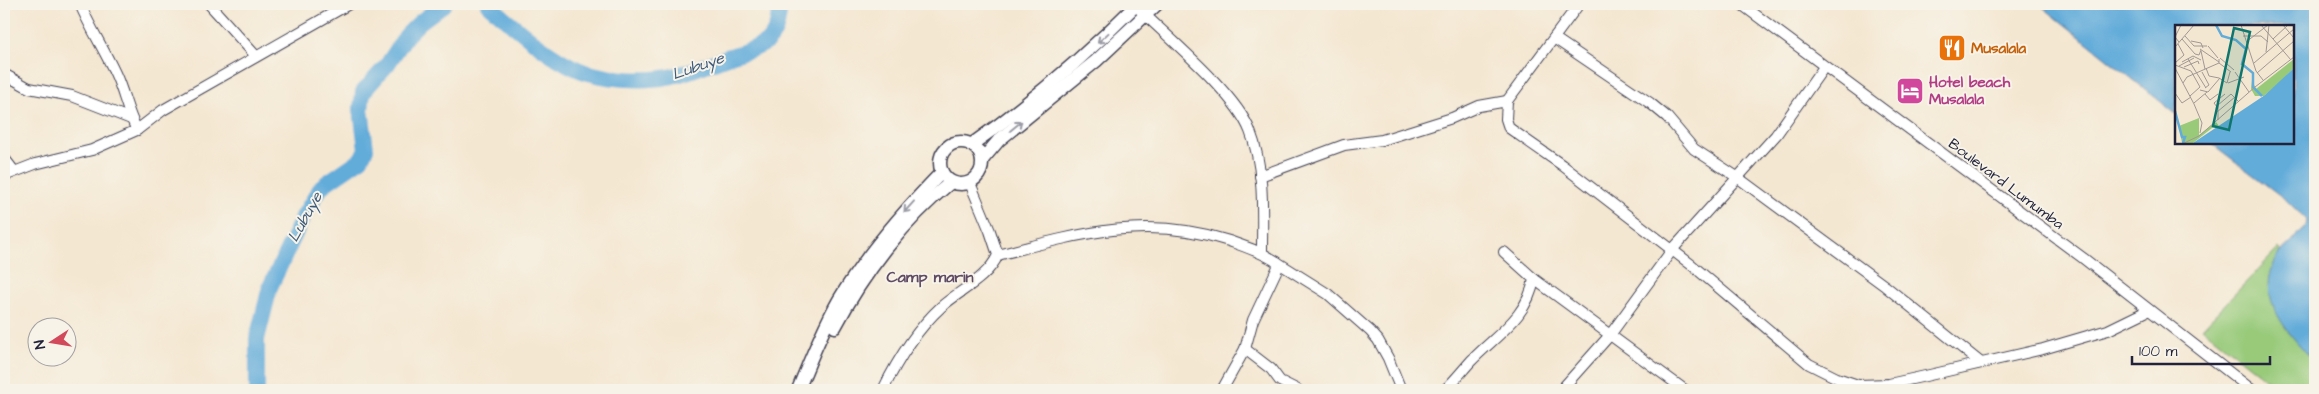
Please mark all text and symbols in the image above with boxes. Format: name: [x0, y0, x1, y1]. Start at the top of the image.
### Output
inset map: [2175, 25, 2294, 144]
one-way arrow: [1096, 32, 1109, 44]
restaurant icon: Musalala: [1937, 33, 1967, 63]
place label: Musalala: [1971, 38, 2027, 59]
water label: Lubuye: [669, 46, 729, 86]
place label: Hotel beach Musalala: [1929, 72, 2011, 110]
hotel icon: Hotel beach Musalala: [1895, 76, 1925, 106]
one-way arrow: [1009, 120, 1022, 131]
street label: Boulevard Lumumba: [1944, 134, 2068, 235]
water label: Lubuye: [282, 187, 329, 246]
one-way arrow: [903, 201, 915, 214]
district label: Camp marin: [886, 266, 974, 288]
north arrow: [28, 316, 78, 366]
scale bar: [2132, 334, 2269, 366]
text: N: [30, 338, 51, 351]
text: 100 m: [2139, 341, 2178, 362]

